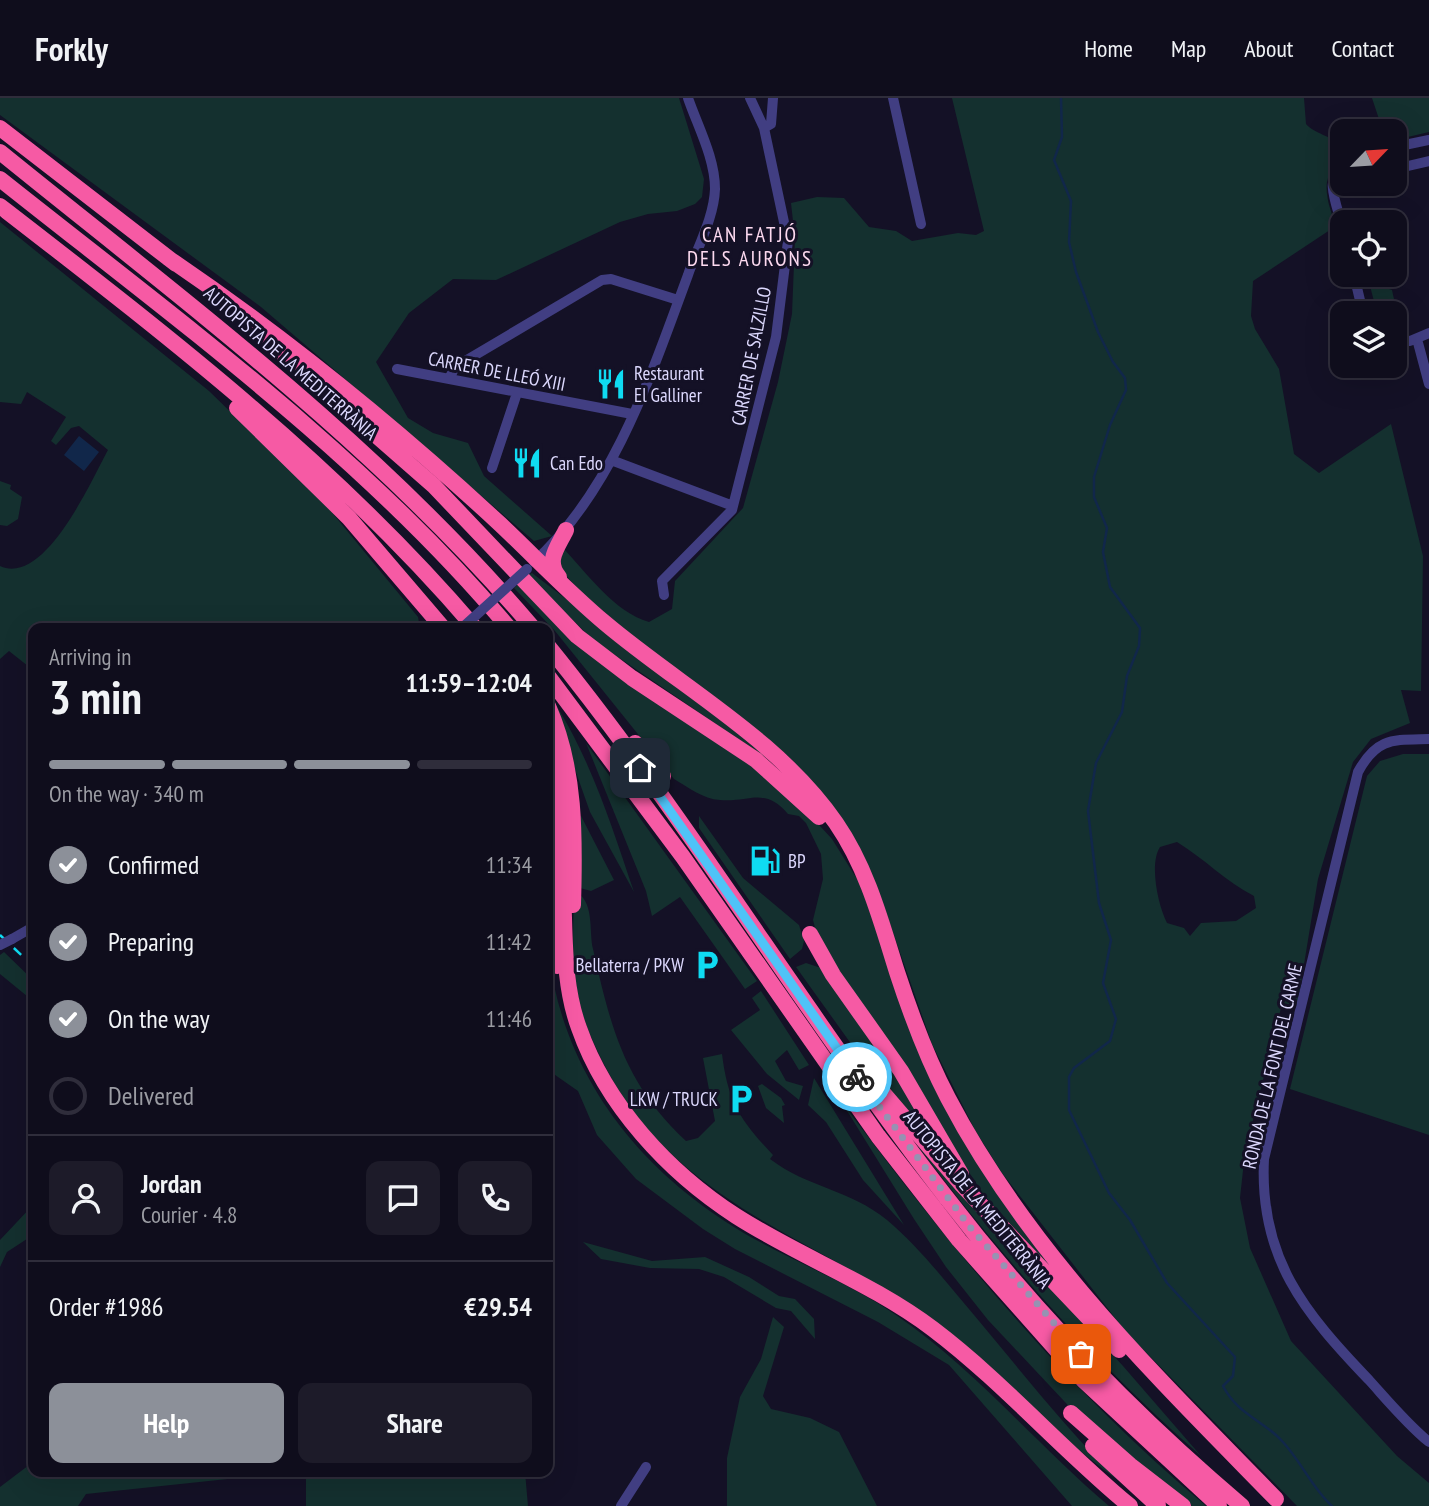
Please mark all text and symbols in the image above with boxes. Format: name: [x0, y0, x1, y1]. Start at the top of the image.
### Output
text: Forkly: [35, 27, 108, 70]
text: Home: [1084, 33, 1133, 64]
text: Map: [1171, 33, 1206, 64]
text: About: [1244, 33, 1293, 64]
text: Contact: [1331, 33, 1394, 64]
north arrow: [1330, 119, 1407, 196]
map controls: [1330, 119, 1407, 378]
button: locate: [1330, 210, 1407, 287]
district label: CAN FATJÓ DELS AURONS: [687, 221, 813, 272]
street label: AUTOPISTA DE LA MEDITERRÀNIA: [199, 281, 383, 445]
street label: CARRER DE SALZILLO: [726, 285, 776, 427]
button: layers: [1330, 301, 1407, 378]
street label: CARRER DE LLEÓ XIII: [426, 346, 568, 396]
place label: Restaurant El Galliner: [634, 361, 705, 407]
restaurant icon: Restaurant El Galliner: [594, 367, 628, 401]
restaurant icon: Can Edo: [510, 446, 544, 480]
place label: Can Edo: [550, 451, 603, 475]
text: Arriving in: [49, 642, 131, 671]
text: 11:59–12:04: [405, 666, 532, 699]
text: 3 min: [49, 667, 142, 727]
pin: [610, 738, 670, 798]
icon: home: [621, 749, 659, 787]
text: On the way · 340 m: [49, 779, 204, 808]
fuel station icon: BP: [748, 844, 782, 878]
icon: check: [49, 846, 87, 884]
text: Confirmed: [108, 848, 199, 881]
place label: BP: [788, 849, 806, 873]
text: 11:34: [486, 850, 532, 879]
icon: check: [49, 923, 87, 961]
text: Preparing: [108, 925, 194, 958]
text: 11:42: [486, 927, 532, 956]
parking icon: Bellaterra / PKW: [690, 948, 724, 982]
place label: Bellaterra / PKW: [576, 953, 684, 977]
street label: RONDA DE LA FONT DEL CARME: [1237, 961, 1307, 1171]
icon: check: [49, 1000, 87, 1038]
text: On the way: [108, 1002, 210, 1035]
text: 11:46: [486, 1004, 532, 1033]
courier: [822, 1042, 892, 1112]
icon: bike: [838, 1058, 876, 1096]
text: Delivered: [108, 1079, 194, 1112]
parking icon: LKW / TRUCK: [724, 1082, 758, 1116]
place label: LKW / TRUCK: [630, 1087, 718, 1111]
street label: AUTOPISTA DE LA MEDITERRÀNIA: [899, 1105, 1057, 1293]
button: person: [49, 1161, 123, 1235]
button: chat: [366, 1161, 440, 1235]
button: phone: [458, 1161, 532, 1235]
text: Jordan: [141, 1167, 202, 1200]
text: Courier · 4.8: [141, 1200, 237, 1229]
text: Order #1986: [49, 1290, 164, 1323]
text: €29.54: [464, 1290, 532, 1323]
pin: [1051, 1324, 1111, 1384]
icon: bag: [1062, 1335, 1100, 1373]
button: Help: [49, 1383, 284, 1463]
button: Share: [298, 1383, 532, 1463]

